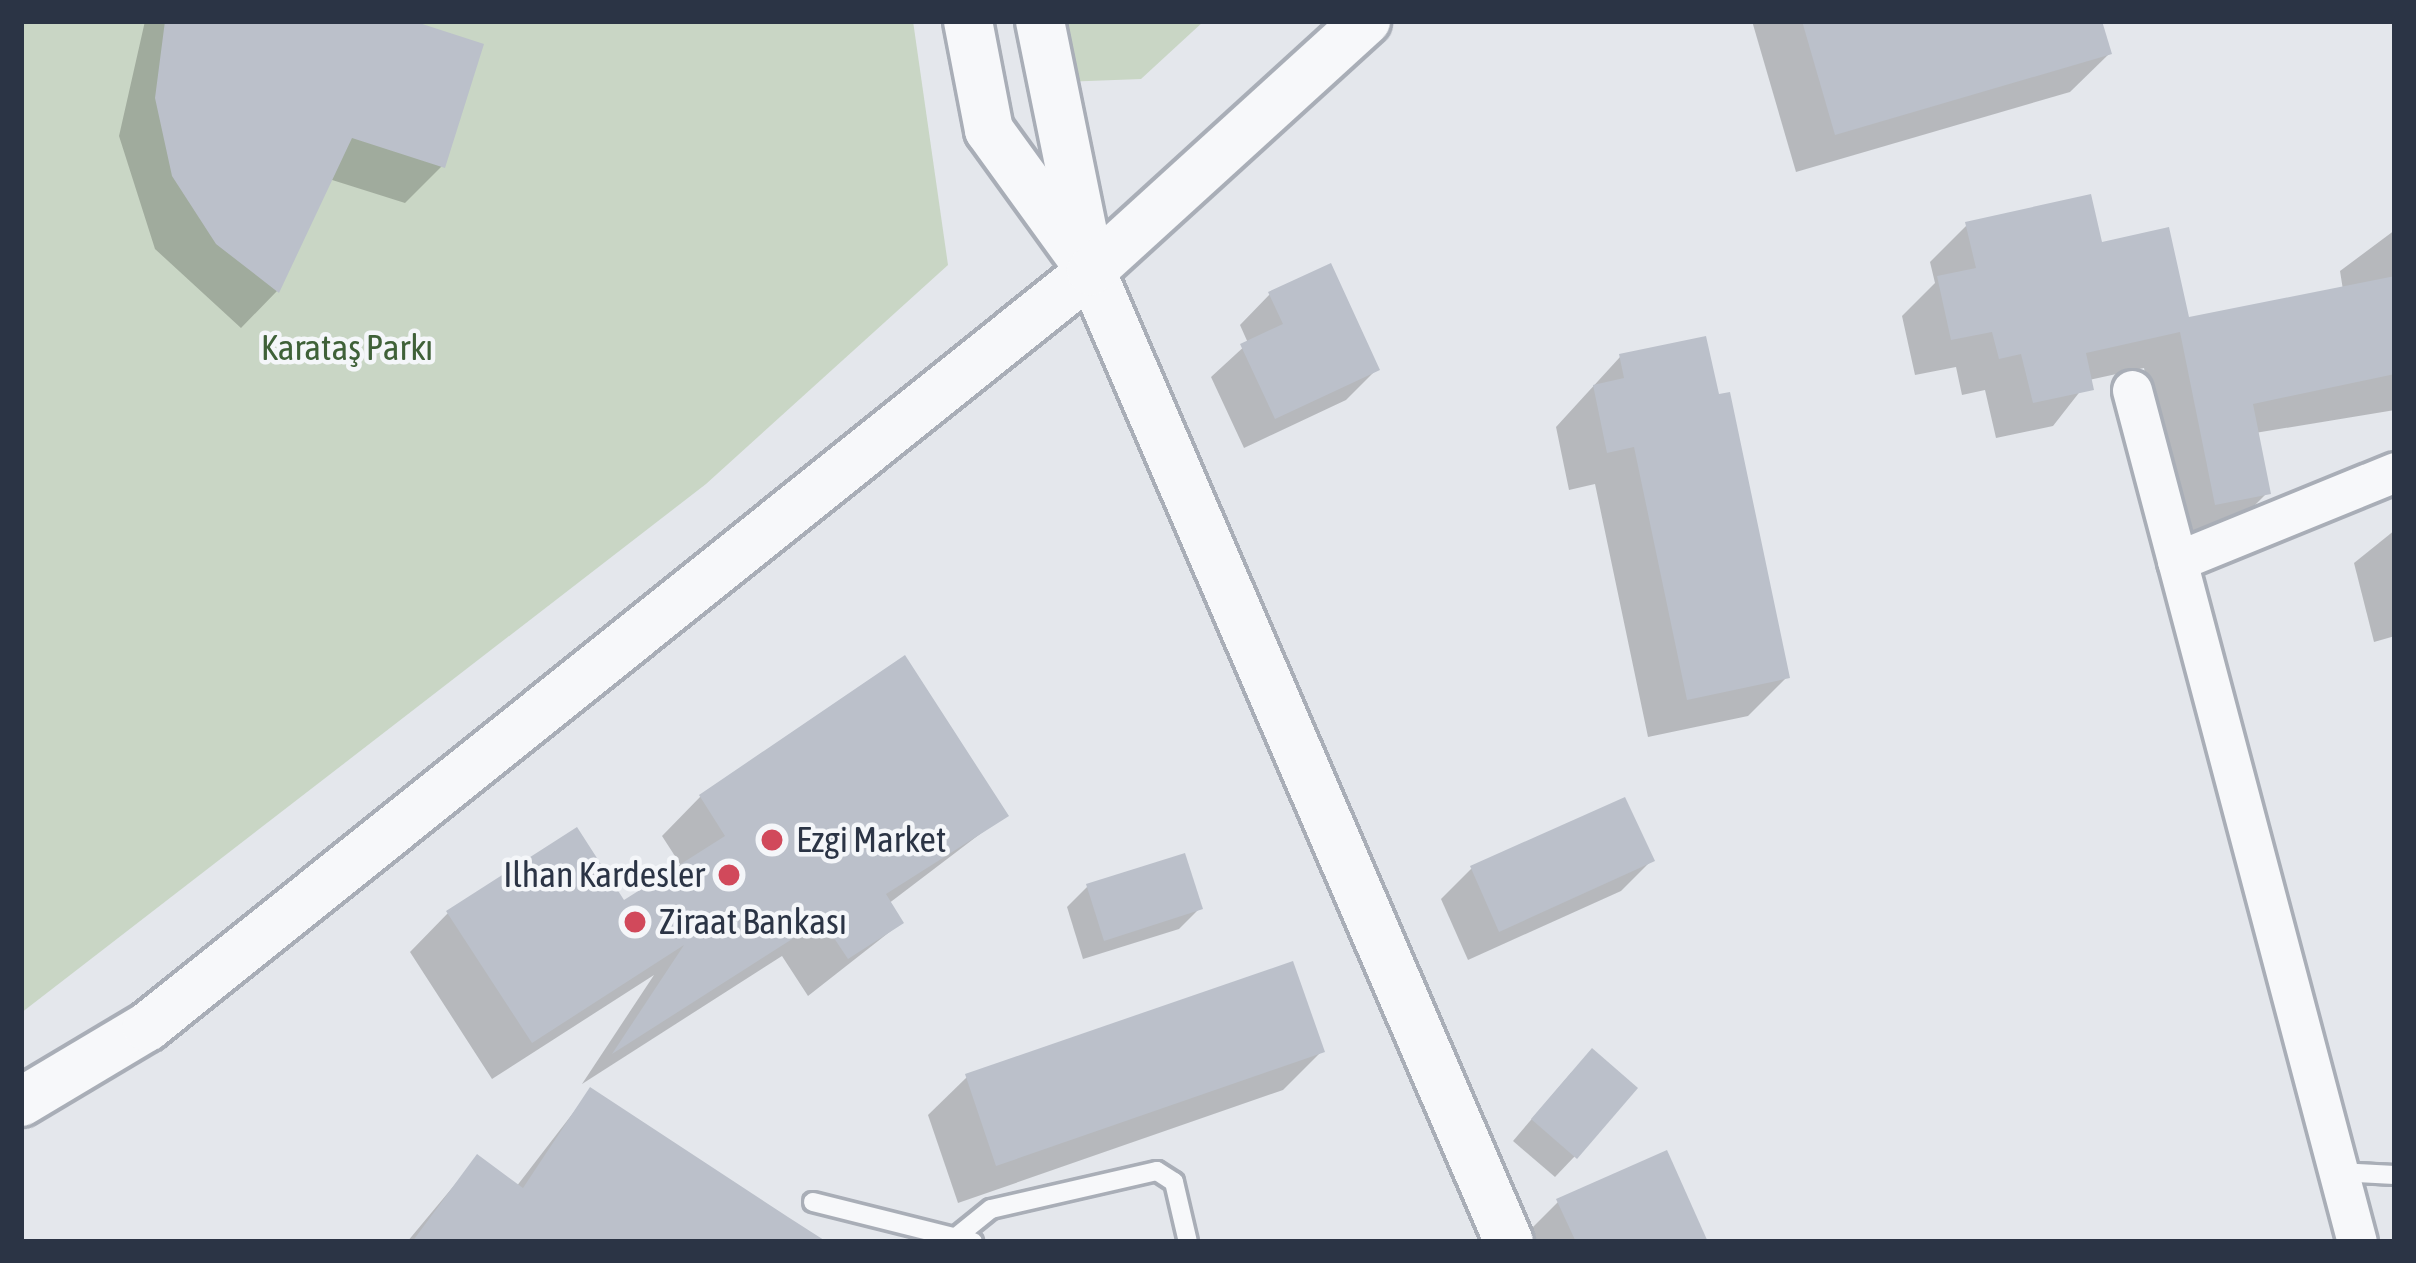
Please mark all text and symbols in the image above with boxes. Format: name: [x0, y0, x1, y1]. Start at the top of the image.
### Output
park label: Karataş Parkı: [261, 326, 433, 370]
place label: Ezgi Market: [796, 818, 946, 862]
marker: Ezgi Market: [759, 827, 785, 853]
place label: Ilhan Kardesler: [503, 853, 705, 897]
marker: Ilhan Kardesler: [716, 862, 742, 888]
place label: Ziraat Bankası: [659, 900, 847, 944]
marker: Ziraat Bankası: [622, 909, 648, 935]

